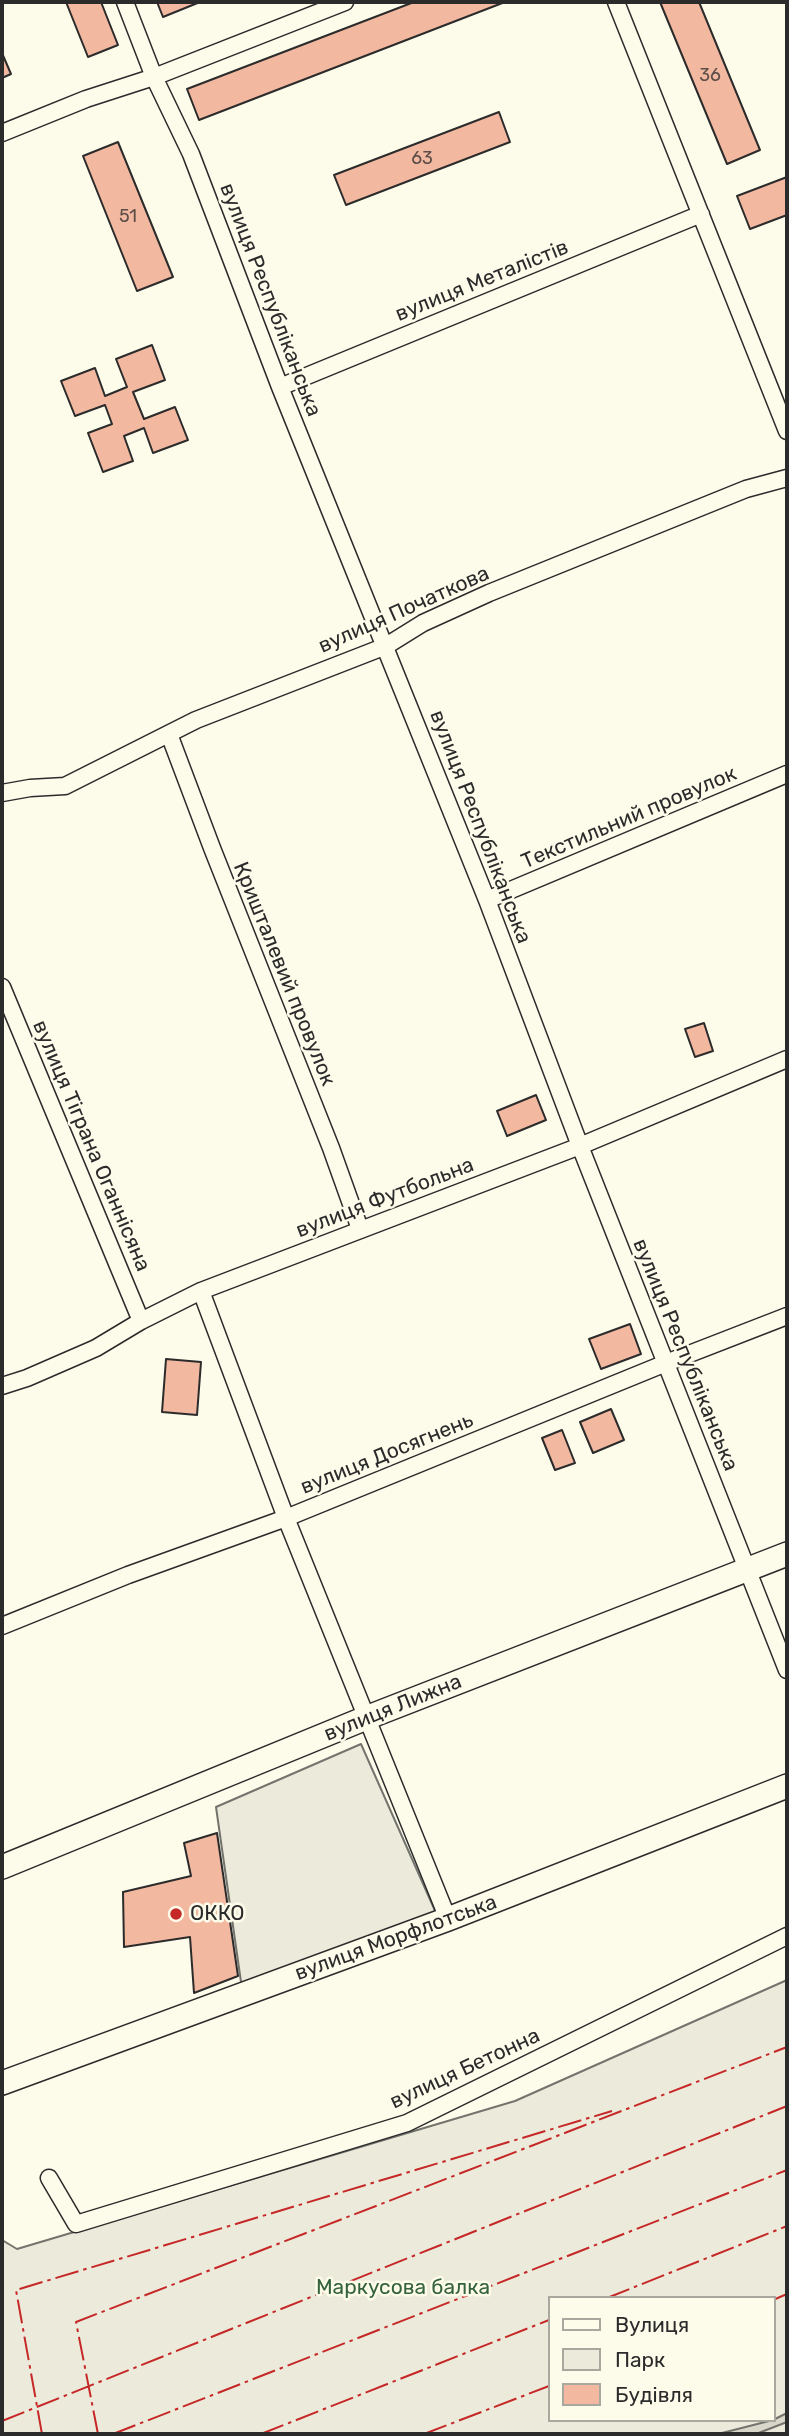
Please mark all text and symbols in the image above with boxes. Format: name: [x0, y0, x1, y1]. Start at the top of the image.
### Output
house number: 36: [699, 65, 721, 87]
house number: 63: [411, 148, 433, 170]
street label: вулиця Республіканська: [214, 180, 326, 420]
house number: 51: [119, 206, 137, 228]
street label: вулиця Металістів: [392, 235, 572, 327]
street label: вулиця Початкова: [315, 561, 493, 659]
street label: вулиця Республіканська: [424, 707, 536, 947]
street label: Текстильний провулок: [518, 761, 740, 875]
street label: Кришталевий провулок: [228, 858, 340, 1090]
street label: вулиця Тіграна Оганнісяна: [27, 1017, 155, 1275]
street label: вулиця Футбольна: [292, 1152, 478, 1244]
street label: вулиця Республіканська: [627, 1235, 743, 1475]
street label: вулиця Досягнень: [297, 1408, 477, 1500]
street label: вулиця Лижна: [321, 1669, 465, 1747]
street label: вулиця Морфлотська: [291, 1890, 501, 1986]
place label: ОККО: [190, 1901, 245, 1927]
marker: ОККО: [168, 1906, 184, 1922]
street label: вулиця Бетонна: [386, 2023, 544, 2115]
park label: Маркусова балка: [316, 2275, 490, 2301]
legend: [548, 2296, 775, 2422]
text: Вулиця: [615, 2312, 689, 2337]
text: Парк: [615, 2347, 665, 2372]
text: Будівля: [615, 2382, 693, 2407]

